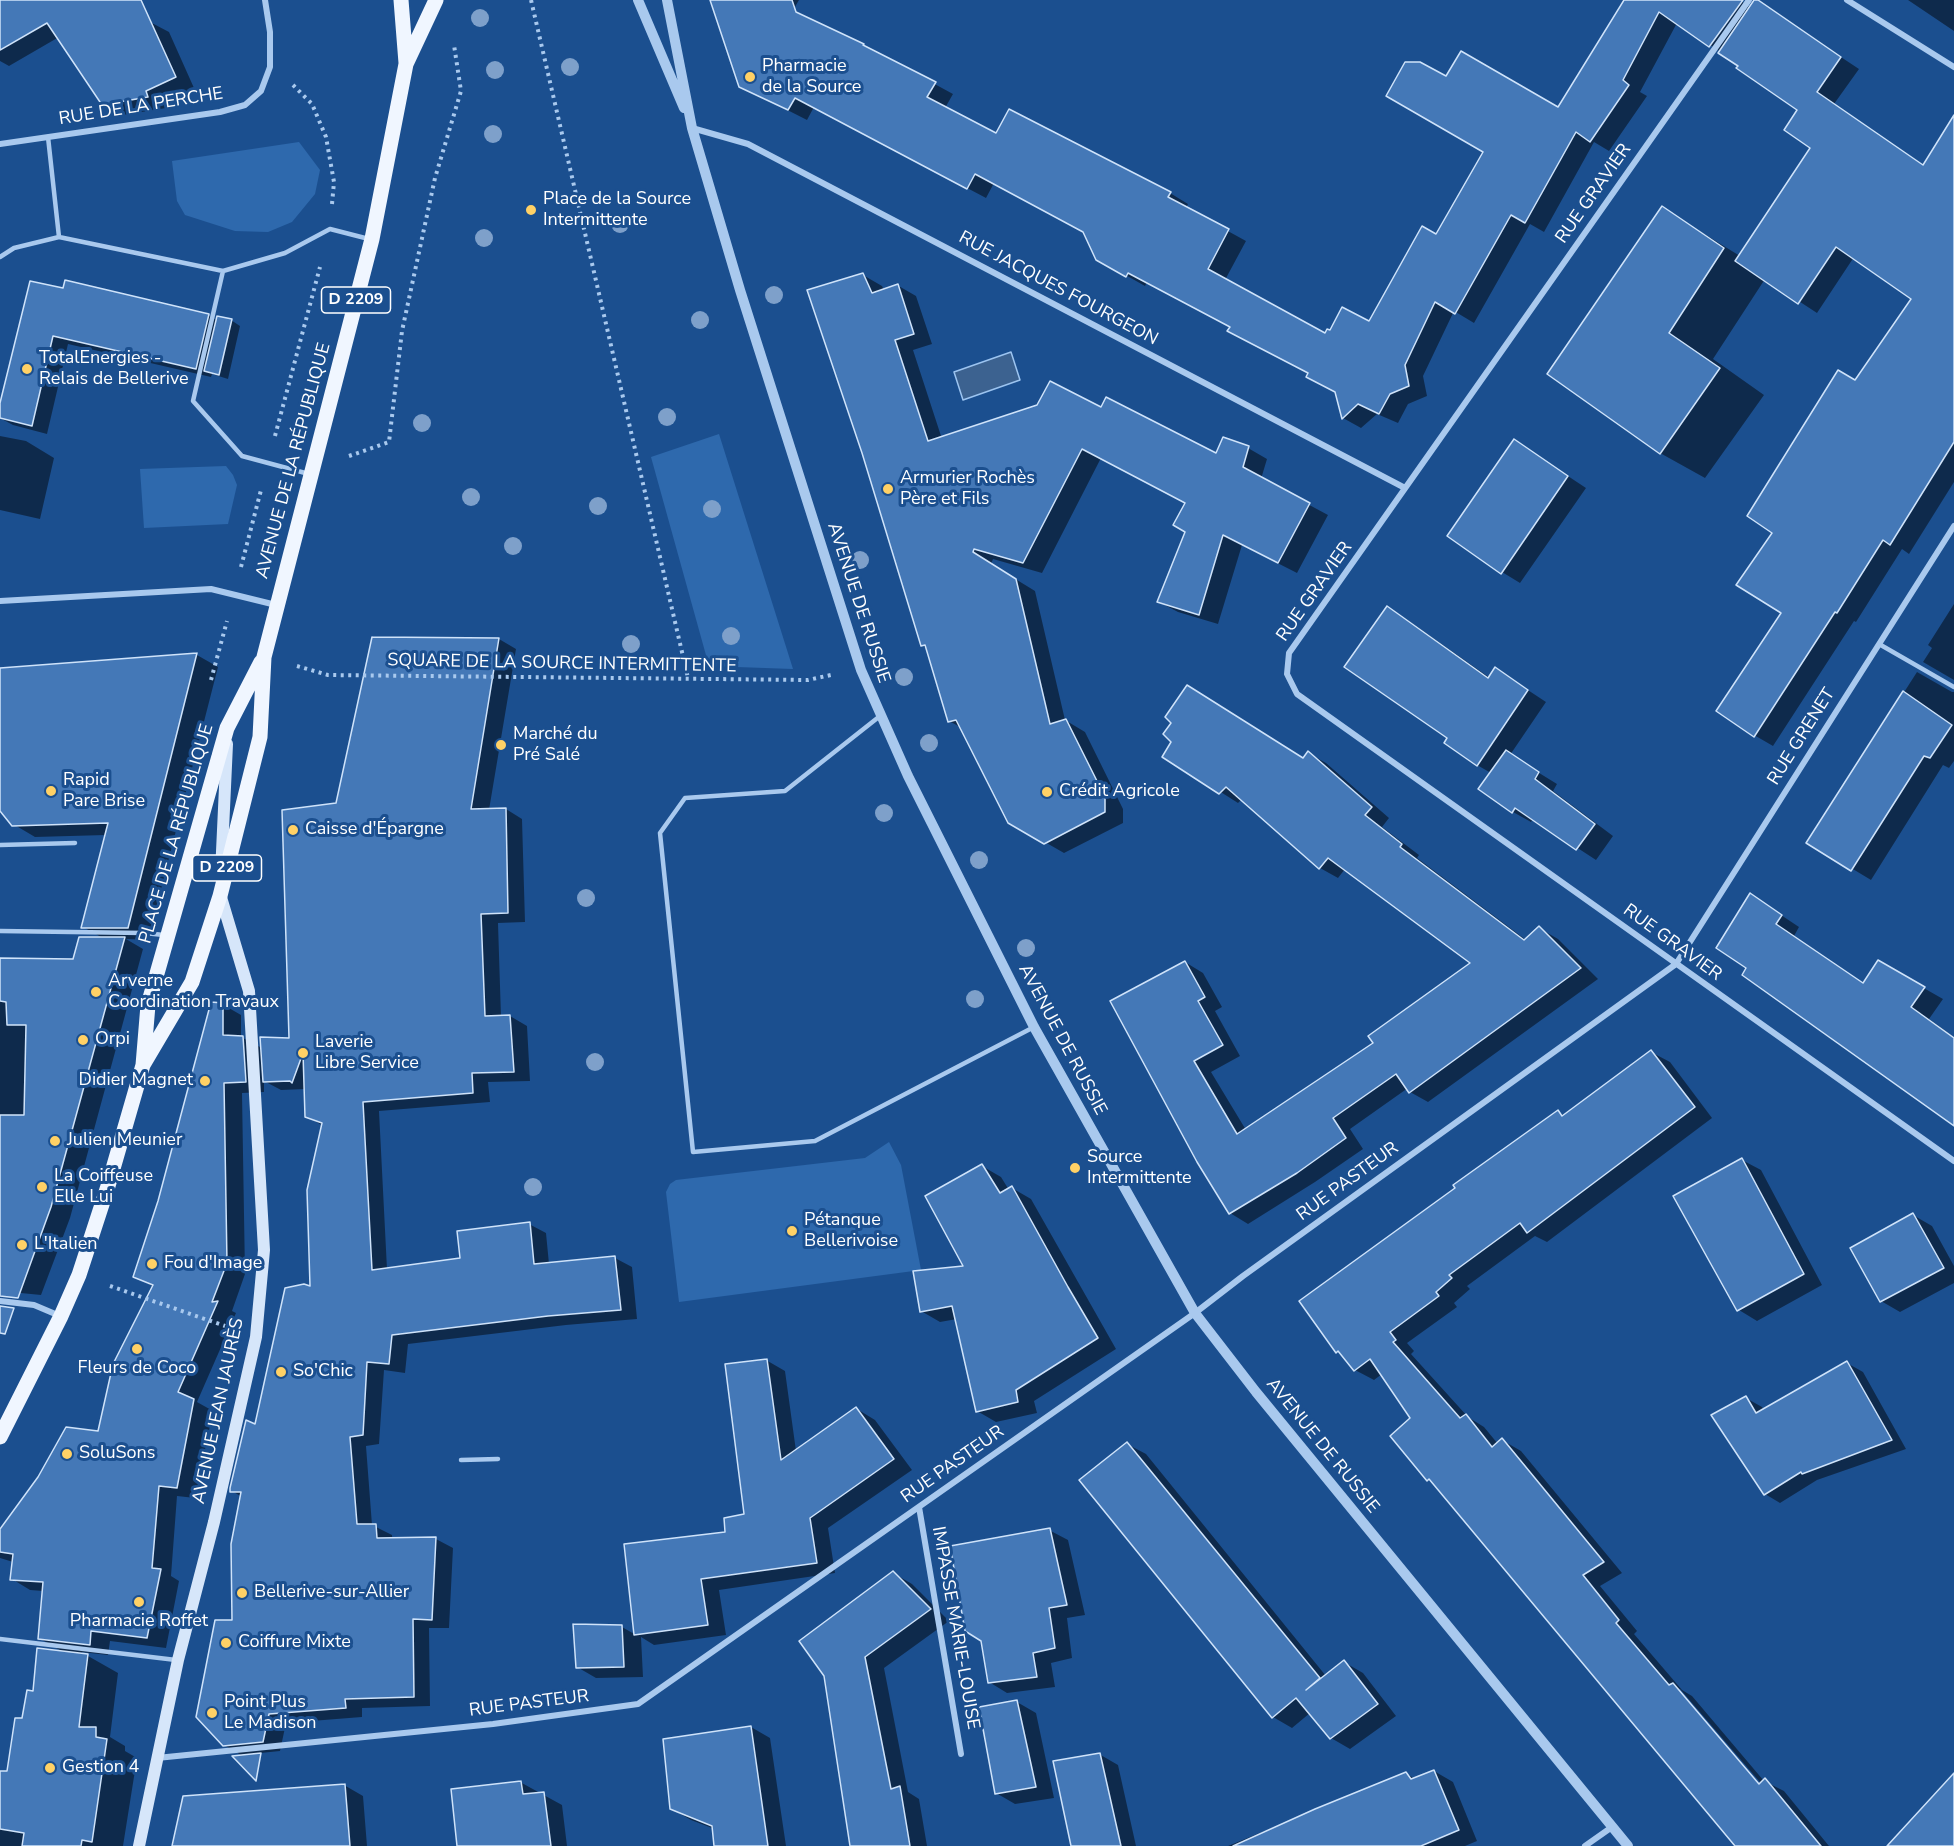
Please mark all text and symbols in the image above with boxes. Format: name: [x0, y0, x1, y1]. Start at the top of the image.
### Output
place label: Pharmacie de la Source: [762, 56, 861, 98]
marker: Pharmacie de la Source: [743, 70, 757, 84]
street label: RUE DE LA PERCHE: [57, 83, 225, 131]
street label: RUE GRAVIER: [1552, 140, 1636, 248]
place label: Place de la Source Intermittente: [543, 189, 691, 232]
marker: Place de la Source Intermittente: [524, 203, 538, 217]
street label: RUE JACQUES FOURGEON: [955, 227, 1161, 351]
road number: D 2209: [322, 287, 391, 313]
street label: AVENUE DE LA RÉPUBLIQUE: [252, 341, 336, 581]
place label: TotalEnergies - Relais de Bellerive: [39, 348, 189, 391]
marker: TotalEnergies - Relais de Bellerive: [20, 362, 34, 376]
place label: Armurier Rochès Père et Fils: [900, 468, 1035, 510]
marker: Armurier Rochès Père et Fils: [881, 482, 895, 496]
street label: AVENUE DE RUSSIE: [822, 520, 894, 686]
street label: RUE GRAVIER: [1273, 538, 1357, 646]
street label: SQUARE DE LA SOURCE INTERMITTENTE: [387, 650, 737, 678]
street label: RUE GRENET: [1764, 685, 1840, 789]
street label: PLACE DE LA RÉPUBLIQUE: [135, 722, 219, 946]
place label: Marché du Pré Salé: [513, 724, 598, 766]
marker: Marché du Pré Salé: [494, 738, 508, 752]
place label: Rapid Pare Brise: [63, 770, 145, 812]
place label: Crédit Agricole: [1059, 781, 1180, 803]
marker: Rapid Pare Brise: [44, 784, 58, 798]
marker: Crédit Agricole: [1040, 785, 1054, 799]
place label: Caisse d'Épargne: [305, 819, 444, 841]
marker: Caisse d'Épargne: [286, 823, 300, 837]
road number: D 2209: [192, 855, 262, 881]
street label: RUE GRAVIER: [1618, 900, 1726, 986]
street label: AVENUE DE RUSSIE: [1013, 961, 1111, 1119]
place label: Arverne Coordination Travaux: [108, 971, 279, 1014]
marker: Arverne Coordination Travaux: [89, 985, 103, 999]
place label: Orpi: [95, 1029, 130, 1051]
place label: Laverie Libre Service: [315, 1032, 419, 1074]
marker: Orpi: [76, 1033, 90, 1047]
marker: Laverie Libre Service: [296, 1046, 310, 1060]
place label: Didier Magnet: [79, 1070, 193, 1092]
marker: Didier Magnet: [198, 1074, 212, 1088]
place label: Julien Meunier: [67, 1130, 182, 1152]
marker: Julien Meunier: [48, 1134, 62, 1148]
street label: RUE PASTEUR: [1293, 1138, 1403, 1226]
place label: Source Intermittente: [1087, 1147, 1192, 1190]
marker: Source Intermittente: [1068, 1161, 1082, 1175]
place label: La Coiffeuse Elle Lui: [54, 1166, 153, 1208]
marker: La Coiffeuse Elle Lui: [35, 1180, 49, 1194]
place label: Pétanque Bellerivoise: [804, 1210, 898, 1252]
marker: Pétanque Bellerivoise: [785, 1224, 799, 1238]
place label: L'Italien: [34, 1234, 98, 1256]
marker: L'Italien: [15, 1238, 29, 1252]
place label: Fou d'Image: [164, 1253, 262, 1275]
marker: Fou d'Image: [145, 1257, 159, 1271]
street label: AVENUE JEAN JAURÈS: [189, 1316, 249, 1506]
marker: Fleurs de Coco: [130, 1342, 144, 1356]
place label: Fleurs de Coco: [78, 1358, 196, 1380]
place label: So'Chic: [293, 1361, 353, 1383]
marker: So'Chic: [274, 1365, 288, 1379]
street label: AVENUE DE RUSSIE: [1261, 1374, 1383, 1518]
street label: RUE PASTEUR: [897, 1422, 1009, 1508]
place label: SoluSons: [79, 1443, 155, 1465]
marker: SoluSons: [60, 1447, 74, 1461]
street label: IMPASSE MARIE-LOUISE: [926, 1525, 984, 1731]
place label: Bellerive-sur-Allier: [254, 1582, 409, 1604]
marker: Bellerive-sur-Allier: [235, 1586, 249, 1600]
marker: Pharmacie Roffet: [132, 1595, 146, 1609]
place label: Pharmacie Roffet: [70, 1611, 208, 1633]
place label: Coiffure Mixte: [238, 1632, 351, 1654]
marker: Coiffure Mixte: [219, 1636, 233, 1650]
street label: RUE PASTEUR: [468, 1686, 590, 1722]
place label: Point Plus Le Madison: [224, 1692, 316, 1734]
marker: Point Plus Le Madison: [205, 1706, 219, 1720]
place label: Gestion 4: [62, 1757, 139, 1779]
marker: Gestion 4: [43, 1761, 57, 1775]

